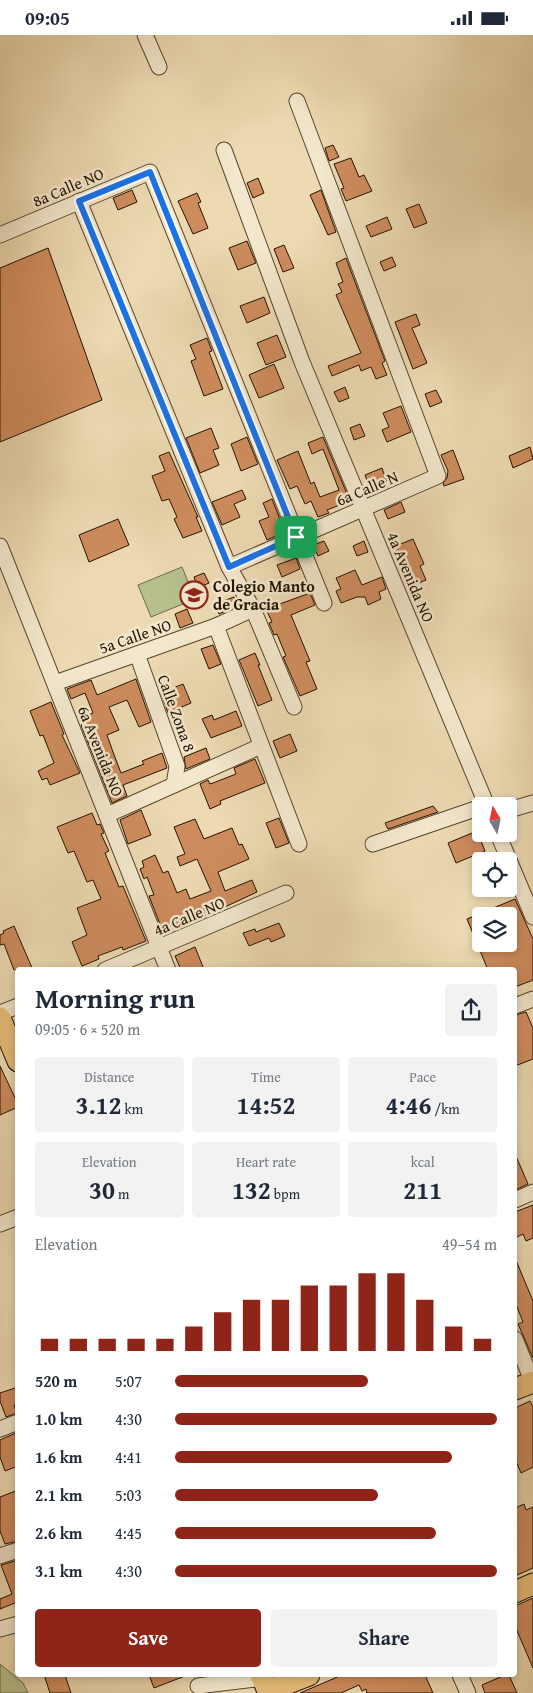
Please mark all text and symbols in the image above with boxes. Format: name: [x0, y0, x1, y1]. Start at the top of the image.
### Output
text: 09:05: [25, 4, 70, 32]
street label: 8a Calle NO: [29, 161, 108, 213]
street label: 6a Calle N: [332, 464, 402, 512]
pin: [275, 516, 317, 558]
icon: arrive: [282, 523, 310, 551]
street label: 4a Avenida NO: [381, 528, 441, 626]
place label: Colegio Manto de Gracia: [213, 574, 315, 616]
school or university icon: Colegio Manto de Gracia: [179, 580, 209, 610]
street label: 5a Calle NO: [96, 612, 175, 660]
street label: Calle Zona 8: [152, 671, 202, 755]
street label: 6a Avenida NO: [72, 702, 130, 800]
north arrow: [472, 797, 518, 843]
map controls: [472, 797, 517, 952]
button: locate: [472, 852, 517, 897]
street label: 4a Calle NO: [150, 890, 229, 942]
button: layers: [472, 907, 517, 952]
text: Morning run: [35, 977, 195, 1018]
button: share: [445, 984, 497, 1036]
text: 09:05 · 6 × 520 m: [35, 1017, 140, 1041]
text: Distance: [84, 1067, 134, 1087]
text: Time: [251, 1067, 281, 1087]
text: Pace: [409, 1067, 436, 1087]
text: 3.12: [76, 1087, 121, 1123]
text: 14:52: [237, 1087, 295, 1123]
text: 4:46: [386, 1087, 432, 1123]
text: km: [121, 1099, 143, 1119]
text: /km: [432, 1099, 460, 1119]
text: Elevation: [82, 1152, 137, 1172]
text: Heart rate: [236, 1152, 296, 1172]
text: kcal: [411, 1152, 435, 1172]
text: 30: [89, 1172, 115, 1208]
text: 132: [232, 1172, 271, 1208]
text: 211: [403, 1172, 442, 1208]
text: m: [115, 1184, 130, 1204]
text: bpm: [271, 1184, 300, 1204]
text: Elevation: [35, 1232, 98, 1256]
text: 49–54 m: [442, 1232, 497, 1256]
text: 520 m: [35, 1369, 77, 1393]
text: 5:07: [115, 1369, 142, 1393]
text: 1.0 km: [35, 1407, 82, 1431]
text: 4:30: [115, 1407, 142, 1431]
text: 1.6 km: [35, 1445, 82, 1469]
text: 4:41: [115, 1445, 142, 1469]
text: 2.1 km: [35, 1483, 82, 1507]
text: 5:03: [115, 1483, 142, 1507]
text: 2.6 km: [35, 1521, 82, 1545]
text: 4:45: [115, 1521, 142, 1545]
text: 3.1 km: [35, 1559, 82, 1583]
text: 4:30: [115, 1559, 142, 1583]
button: Save: [35, 1609, 261, 1667]
button: Share: [271, 1609, 497, 1667]

